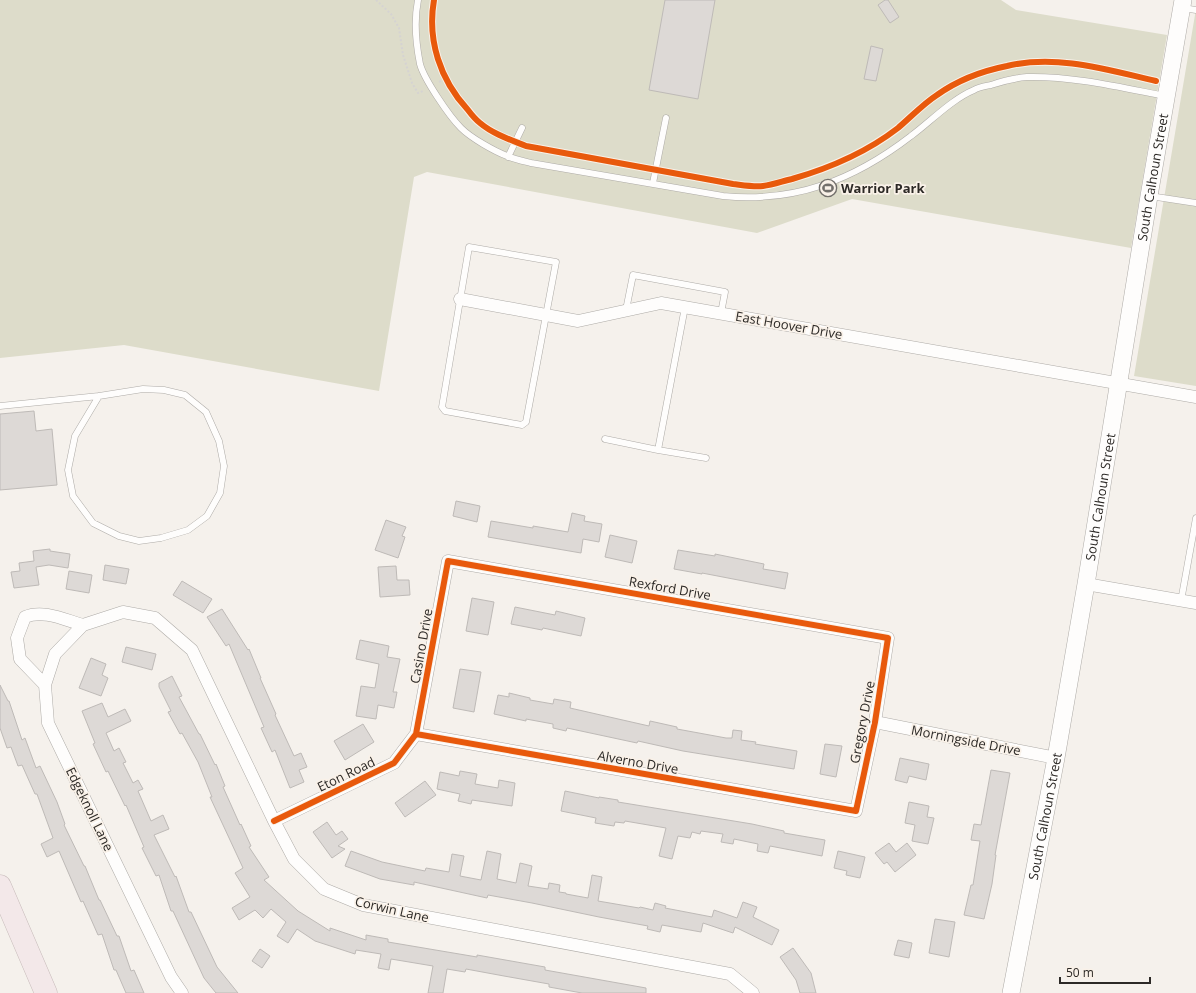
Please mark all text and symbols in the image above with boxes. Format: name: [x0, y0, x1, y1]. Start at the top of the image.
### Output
street label: South Calhoun Street: [1133, 112, 1172, 242]
sports icon: Warrior Park: [818, 178, 838, 198]
place label: Warrior Park: [841, 179, 925, 197]
street label: East Hoover Drive: [734, 307, 844, 343]
street label: South Calhoun Street: [1081, 431, 1119, 562]
street label: Rexford Drive: [628, 572, 712, 604]
street label: Casino Drive: [406, 607, 436, 685]
street label: Gregory Drive: [845, 679, 879, 765]
street label: Morningside Drive: [910, 721, 1022, 759]
street label: Alverno Drive: [596, 746, 680, 778]
street label: South Calhoun Street: [1024, 751, 1066, 881]
street label: Eton Road: [314, 752, 378, 796]
street label: Edgeknoll Lane: [62, 764, 118, 854]
street label: Corwin Lane: [353, 892, 431, 926]
scale bar: [1060, 959, 1150, 985]
text: 50 m: [1066, 964, 1094, 981]

